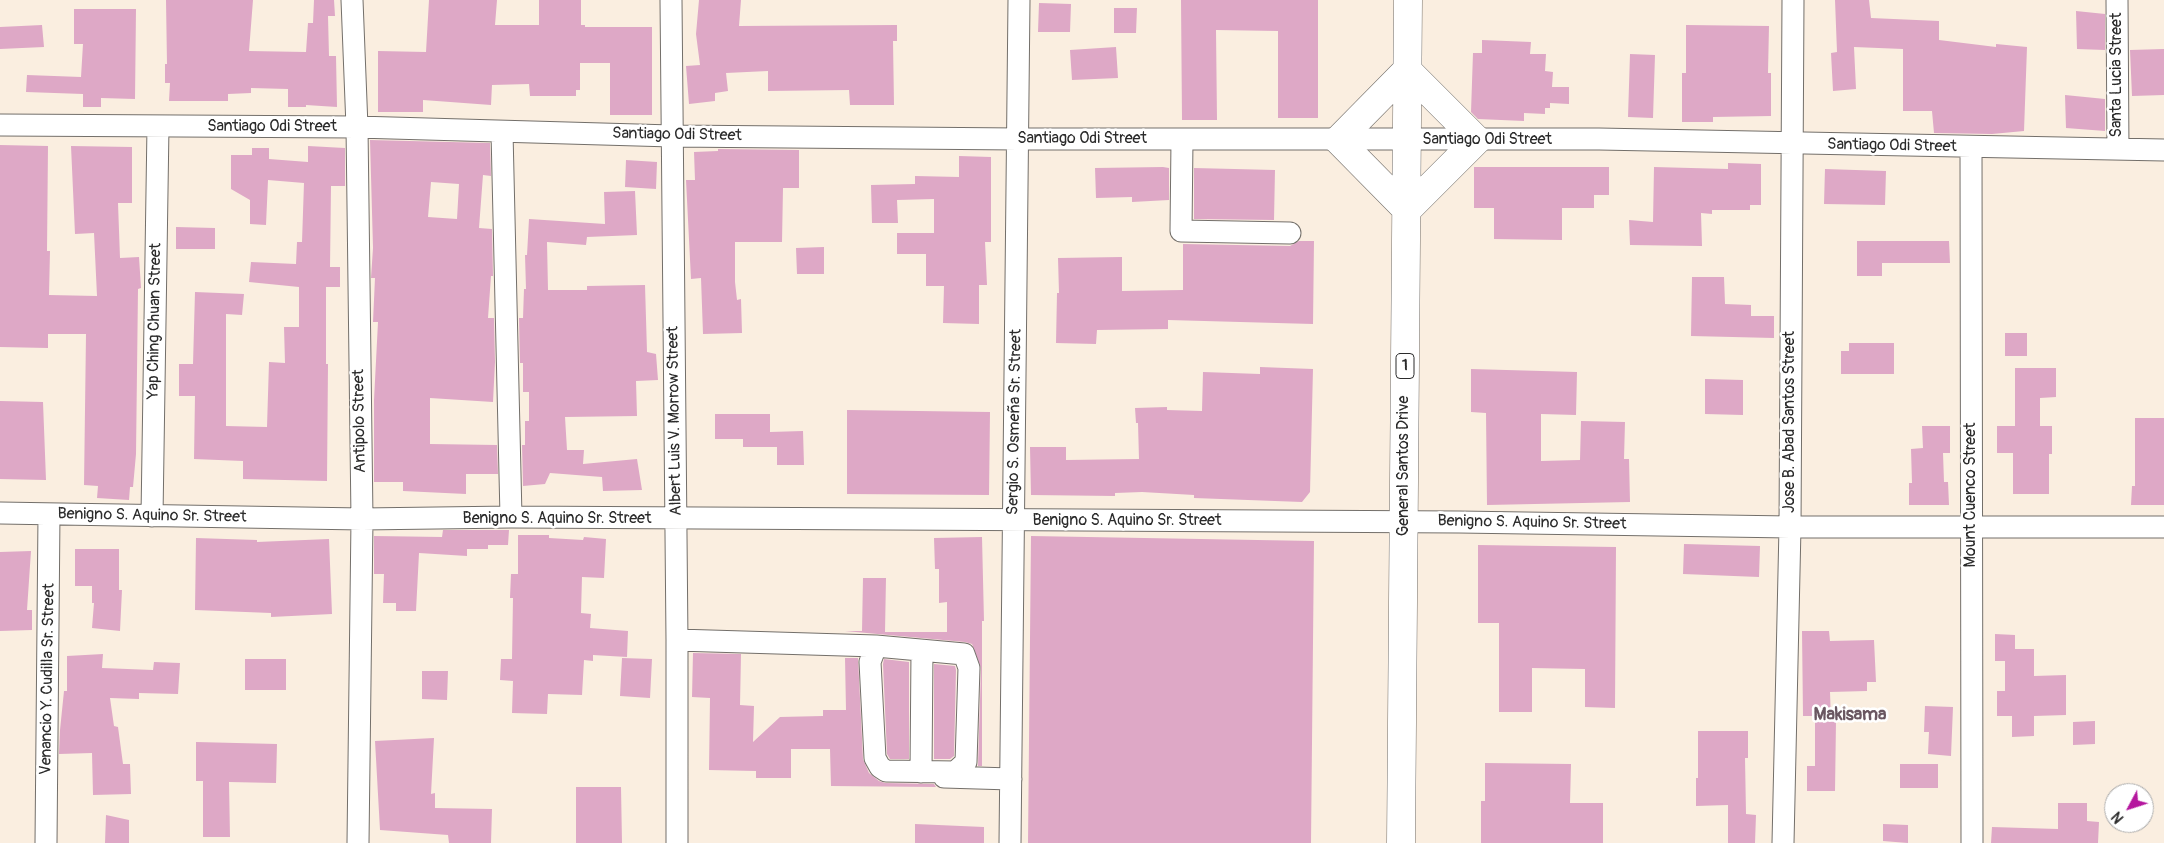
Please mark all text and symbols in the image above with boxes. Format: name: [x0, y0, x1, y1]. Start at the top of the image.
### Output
street label: Santa Lucia Street: [2107, 13, 2127, 137]
street label: Santiago Odi Street: [207, 117, 337, 137]
street label: Santiago Odi Street: [612, 124, 742, 146]
street label: Santiago Odi Street: [1017, 129, 1147, 149]
street label: Santiago Odi Street: [1422, 130, 1552, 150]
street label: Santiago Odi Street: [1827, 135, 1957, 157]
street label: Yap Ching Chuan Street: [144, 243, 166, 399]
street label: Albert Luis V. Morrow Street: [664, 326, 686, 516]
street label: Sergio S. Osmeña Sr. Street: [1004, 329, 1026, 515]
street label: Jose B. Abad Santos Street: [1780, 331, 1800, 513]
road number: 1: [1396, 354, 1414, 378]
street label: Antipolo Street: [349, 369, 371, 473]
street label: General Santos Drive: [1394, 396, 1414, 536]
street label: Mount Cuenco Street: [1961, 422, 1981, 568]
street label: Benigno S. Aquino Sr. Street: [57, 505, 247, 527]
street label: Benigno S. Aquino Sr. Street: [463, 509, 651, 529]
street label: Benigno S. Aquino Sr. Street: [1033, 511, 1221, 531]
street label: Benigno S. Aquino Sr. Street: [1437, 512, 1627, 534]
street label: Venancio Y. Cudilla Sr. Street: [37, 583, 59, 775]
district label: Makisama: [1814, 704, 1886, 726]
north arrow: [2104, 783, 2154, 833]
text: N: [2108, 808, 2127, 826]

